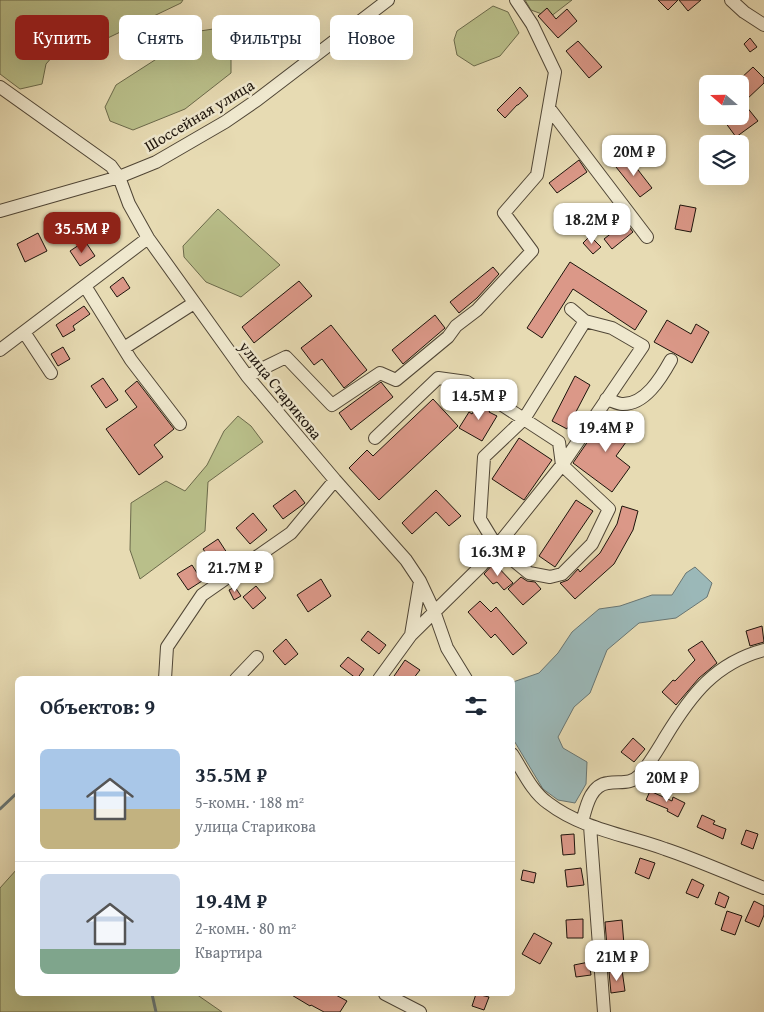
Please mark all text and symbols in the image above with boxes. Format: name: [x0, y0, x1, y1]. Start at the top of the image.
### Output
chip: Купить: [15, 15, 109, 60]
chip: Снять: [119, 15, 202, 60]
chip: Фильтры: [212, 15, 320, 60]
chip: Новое: [330, 15, 413, 60]
street label: Шоссейная улица: [139, 72, 259, 157]
north arrow: [699, 75, 749, 125]
map controls: [699, 75, 749, 185]
pin: 20M ₽: [599, 134, 669, 177]
button: layers: [699, 135, 749, 185]
text: 20M ₽: [613, 139, 655, 163]
pin: 18.2M ₽: [546, 202, 638, 245]
text: 18.2M ₽: [565, 207, 619, 231]
pin: 35.5M ₽: [36, 212, 128, 254]
text: 35.5M ₽: [55, 216, 109, 240]
street label: улица Старикова: [233, 335, 329, 445]
pin: 14.5M ₽: [433, 378, 525, 421]
text: 14.5M ₽: [452, 383, 506, 407]
pin: 19.4M ₽: [560, 410, 652, 453]
text: 19.4M ₽: [579, 415, 633, 439]
pin: 16.3M ₽: [452, 534, 544, 577]
text: 16.3M ₽: [471, 539, 525, 563]
pin: 21.7M ₽: [189, 550, 281, 593]
text: 21.7M ₽: [208, 555, 262, 579]
text: Объектов: 9: [40, 691, 155, 722]
icon: filters: [462, 692, 490, 720]
text: 35.5M ₽: [195, 759, 267, 790]
pin: 20M ₽: [632, 760, 702, 803]
text: 20M ₽: [646, 765, 688, 789]
icon: home: [80, 769, 140, 829]
text: 5-комн. · 188 m²: [195, 790, 304, 814]
text: улица Старикова: [195, 814, 316, 838]
text: 19.4M ₽: [195, 885, 267, 916]
icon: home: [80, 894, 140, 954]
text: 2-комн. · 80 m²: [195, 916, 296, 940]
text: Квартира: [195, 940, 262, 964]
pin: 21M ₽: [582, 940, 652, 982]
text: 21M ₽: [596, 944, 638, 968]

